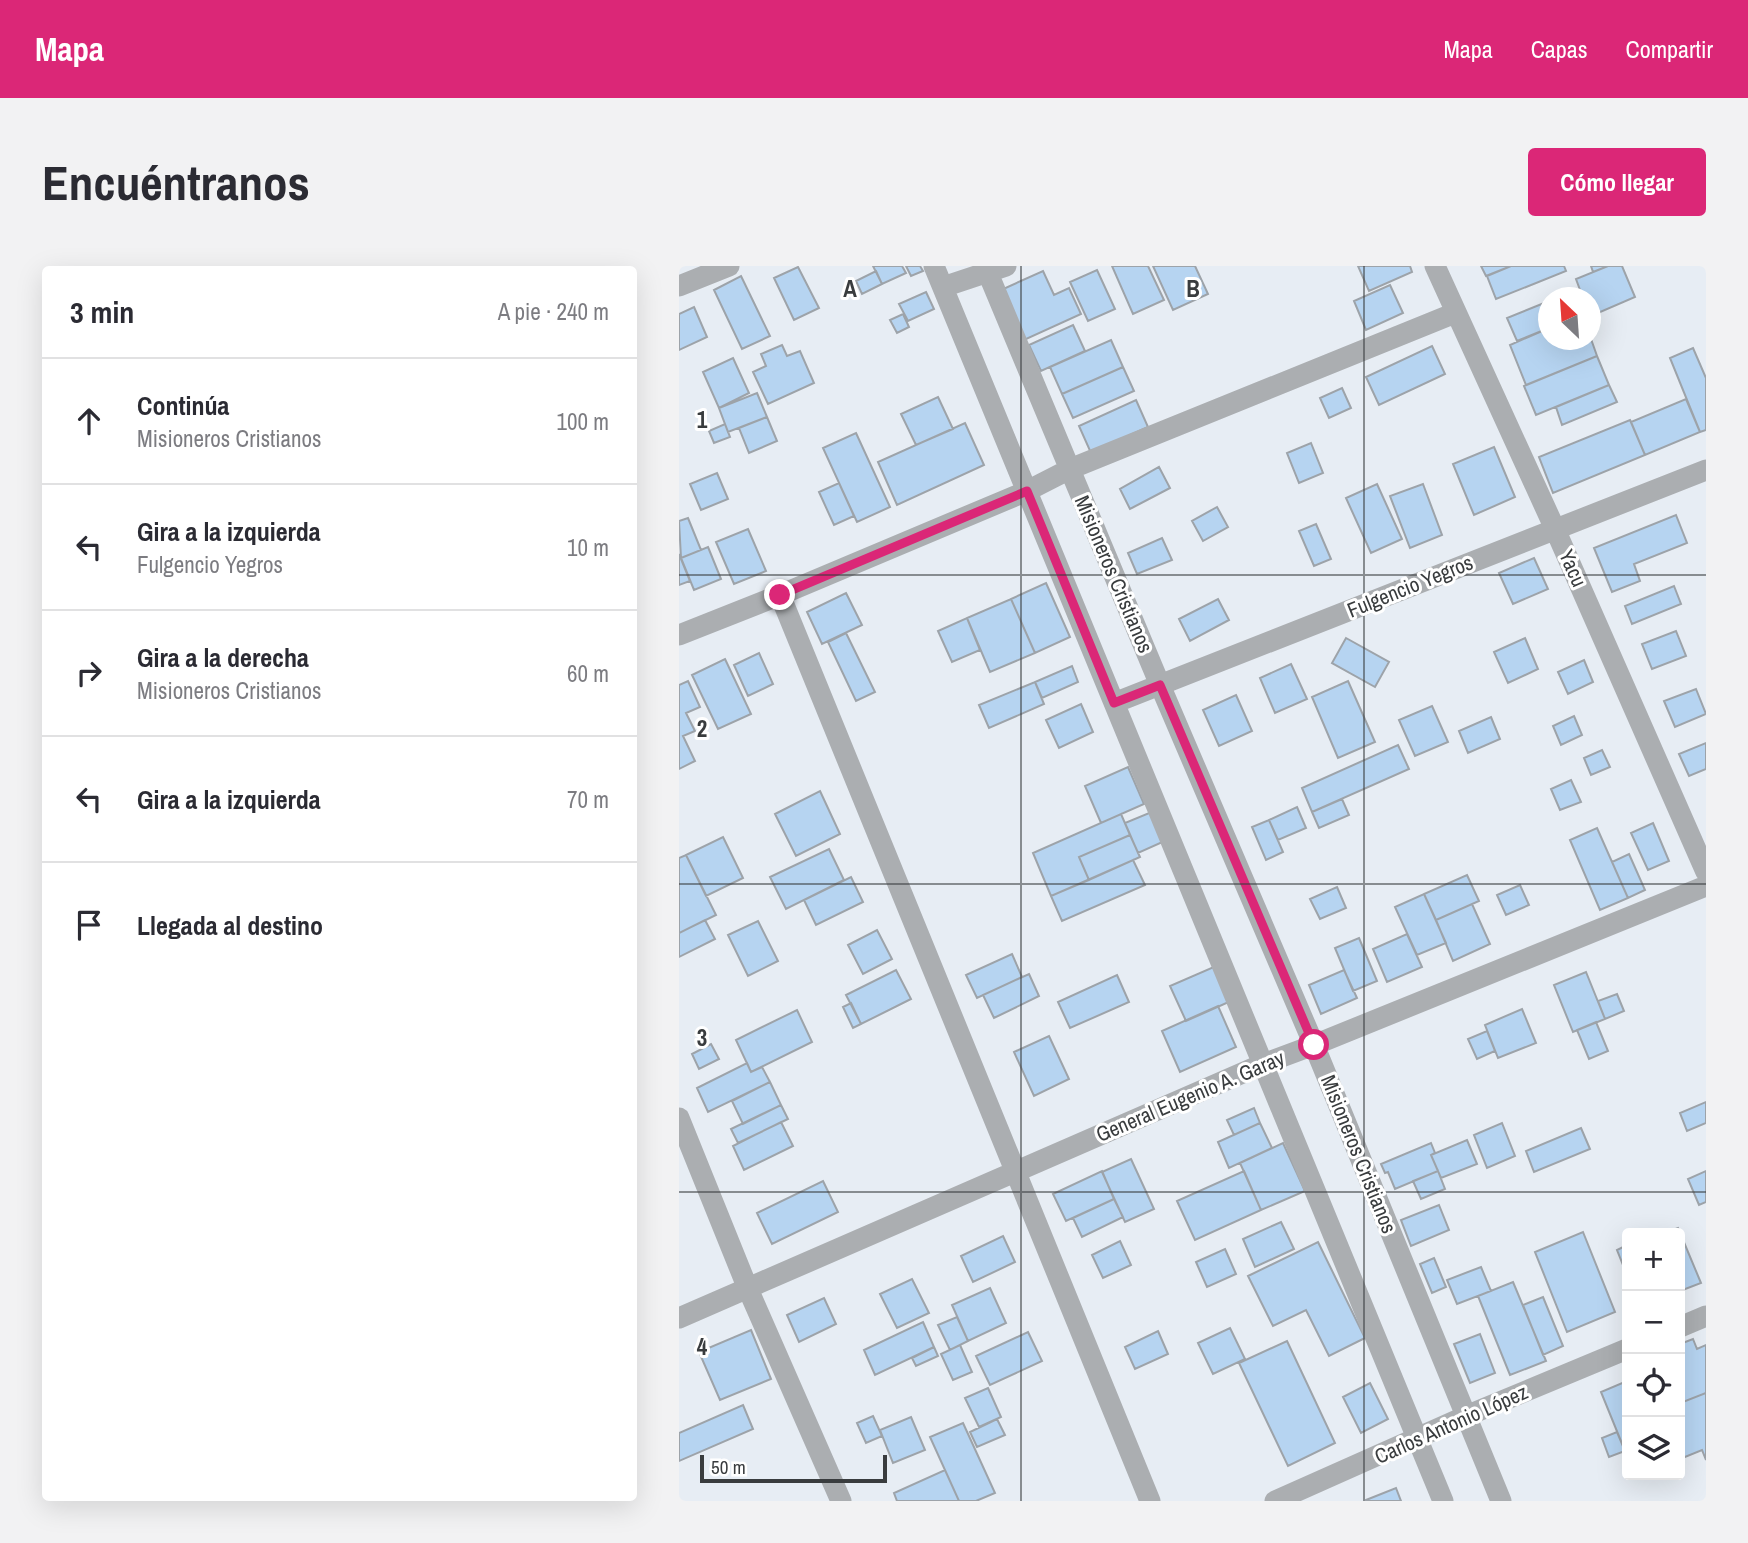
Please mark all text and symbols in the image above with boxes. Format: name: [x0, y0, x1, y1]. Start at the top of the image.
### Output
text: Mapa: [35, 27, 104, 71]
text: Mapa: [1443, 33, 1493, 65]
text: Capas: [1531, 33, 1588, 65]
text: Compartir: [1626, 33, 1713, 65]
button: Cómo llegar: [1528, 148, 1706, 216]
text: Encuéntranos: [42, 149, 310, 215]
text: A: [843, 273, 857, 304]
text: B: [1186, 273, 1200, 304]
north arrow: [1538, 287, 1601, 350]
text: 3 min: [70, 292, 134, 332]
text: A pie · 240 m: [498, 296, 609, 327]
text: Continúa: [137, 388, 229, 423]
icon: ahead: [70, 402, 108, 440]
text: 1: [697, 404, 708, 435]
text: 100 m: [557, 406, 609, 437]
text: Misioneros Cristianos: [137, 423, 321, 454]
street label: Misioneros Cristianos: [1068, 491, 1160, 657]
text: Gira a la izquierda: [137, 514, 321, 549]
icon: left: [70, 528, 108, 566]
text: 10 m: [567, 532, 609, 563]
street label: Yacu: [1552, 545, 1594, 591]
street label: Fulgencio Yegros: [1343, 548, 1477, 624]
text: Fulgencio Yegros: [137, 549, 283, 580]
route end: [764, 579, 795, 610]
text: Gira a la derecha: [137, 640, 309, 675]
icon: right: [70, 654, 108, 692]
text: 60 m: [567, 658, 609, 689]
text: Misioneros Cristianos: [137, 675, 321, 706]
text: 2: [697, 713, 707, 744]
icon: left: [70, 780, 108, 818]
text: Gira a la izquierda: [137, 782, 321, 817]
text: 70 m: [567, 784, 609, 815]
icon: arrive: [70, 906, 108, 944]
text: Llegada al destino: [137, 908, 323, 943]
text: 3: [697, 1022, 707, 1053]
route start: [1298, 1029, 1329, 1060]
street label: General Eugenio A. Garay: [1091, 1043, 1289, 1149]
street label: Misioneros Cristianos: [1314, 1070, 1404, 1238]
map controls: [1622, 1228, 1685, 1480]
button: +: [1622, 1228, 1685, 1291]
button: −: [1622, 1291, 1685, 1354]
text: 4: [697, 1331, 708, 1362]
button: locate: [1622, 1354, 1685, 1417]
street label: Carlos Antonio López: [1370, 1377, 1532, 1471]
button: layers: [1622, 1417, 1685, 1480]
scale bar: [700, 1452, 887, 1484]
text: 50 m: [711, 1454, 746, 1480]

